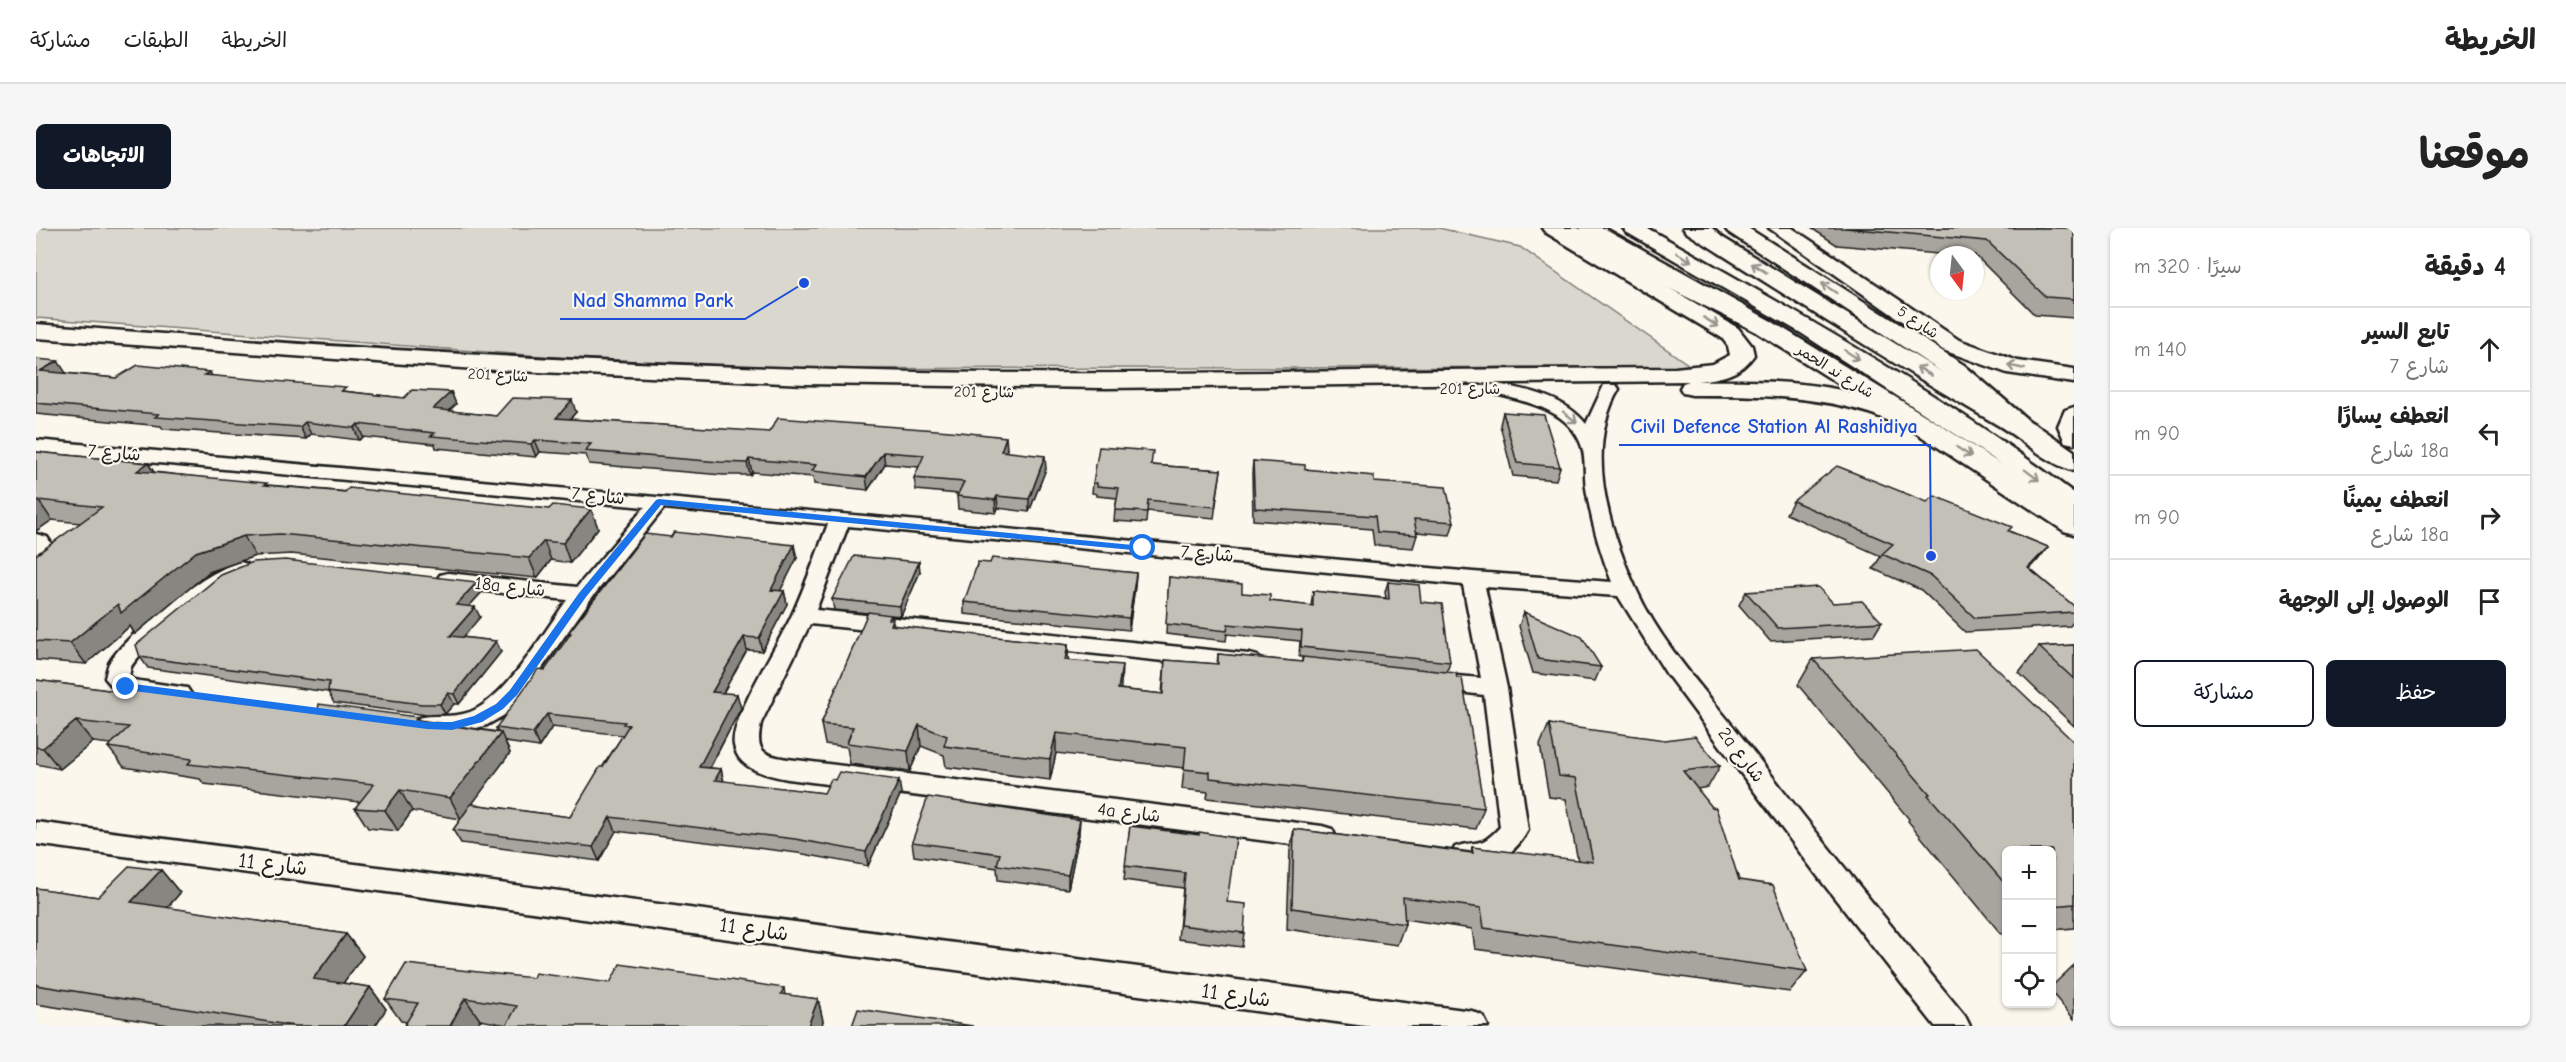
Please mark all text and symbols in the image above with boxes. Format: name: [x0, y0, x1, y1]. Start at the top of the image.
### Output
text: الخريطة: [2445, 24, 2536, 56]
text: مشاركة: [30, 28, 91, 52]
text: الطبقات: [124, 28, 189, 52]
text: الخريطة: [222, 28, 287, 52]
button: الاتجاهات: [36, 124, 171, 189]
text: موقعنا: [2419, 130, 2530, 179]
north arrow: [1930, 246, 1984, 300]
one-way arrow: [1675, 251, 1692, 263]
text: 4 دقيقة: [2425, 252, 2506, 282]
text: سيرًا · 320 m: [2134, 255, 2242, 278]
one-way arrow: [1751, 261, 1768, 273]
callout: Nad Shamma Park: [560, 281, 745, 319]
one-way arrow: [1820, 281, 1837, 294]
text: Nad Shamma Park: [573, 289, 734, 312]
street label: شارع 5: [1893, 302, 1942, 343]
one-way arrow: [1703, 316, 1720, 328]
text: تابع السير: [2363, 319, 2449, 345]
icon: ahead: [2473, 333, 2506, 366]
text: 140 m: [2134, 338, 2187, 361]
street label: شارع ند الحمر: [1791, 339, 1877, 403]
one-way arrow: [1843, 350, 1860, 362]
text: شارع 7: [2390, 355, 2449, 378]
one-way arrow: [2007, 361, 2026, 373]
street label: شارع 201: [467, 364, 529, 387]
one-way arrow: [1916, 365, 1933, 377]
street label: شارع 201: [1440, 380, 1500, 399]
street label: شارع 201: [954, 382, 1014, 403]
text: انعطف يسارًا: [2337, 403, 2449, 429]
callout: Civil Defence Station Al Rashidiya: [1619, 407, 1930, 445]
one-way arrow: [1562, 411, 1578, 424]
text: Civil Defence Station Al Rashidiya: [1630, 415, 1918, 438]
icon: left: [2473, 417, 2506, 450]
text: 90 m: [2134, 422, 2180, 445]
text: 18a شارع: [2370, 439, 2449, 462]
street label: شارع 7: [86, 440, 142, 467]
one-way arrow: [1955, 447, 1972, 459]
one-way arrow: [2024, 468, 2040, 481]
street label: شارع 7: [570, 483, 626, 510]
text: انعطف يمينًا: [2343, 487, 2449, 513]
icon: right: [2473, 501, 2506, 534]
text: 90 m: [2134, 506, 2180, 529]
text: 18a شارع: [2370, 523, 2449, 546]
route start: [1129, 534, 1155, 560]
street label: شارع 7: [1179, 541, 1235, 568]
street label: 18a شارع: [474, 573, 546, 602]
icon: arrive: [2473, 585, 2506, 618]
text: الوصول إلى الوجهة: [2279, 587, 2449, 613]
button: مشاركة: [2134, 660, 2314, 727]
button: حفظ: [2326, 660, 2506, 727]
route end: [112, 673, 138, 699]
street label: 2a شارع: [1713, 723, 1769, 787]
street label: 4a شارع: [1096, 799, 1162, 828]
map controls: [2002, 846, 2056, 1008]
button: +: [2002, 846, 2056, 900]
street label: شارع 11: [237, 848, 309, 883]
button: −: [2002, 900, 2056, 954]
street label: شارع 11: [718, 912, 790, 949]
button: locate: [2002, 954, 2056, 1008]
street label: شارع 11: [1200, 978, 1272, 1015]

